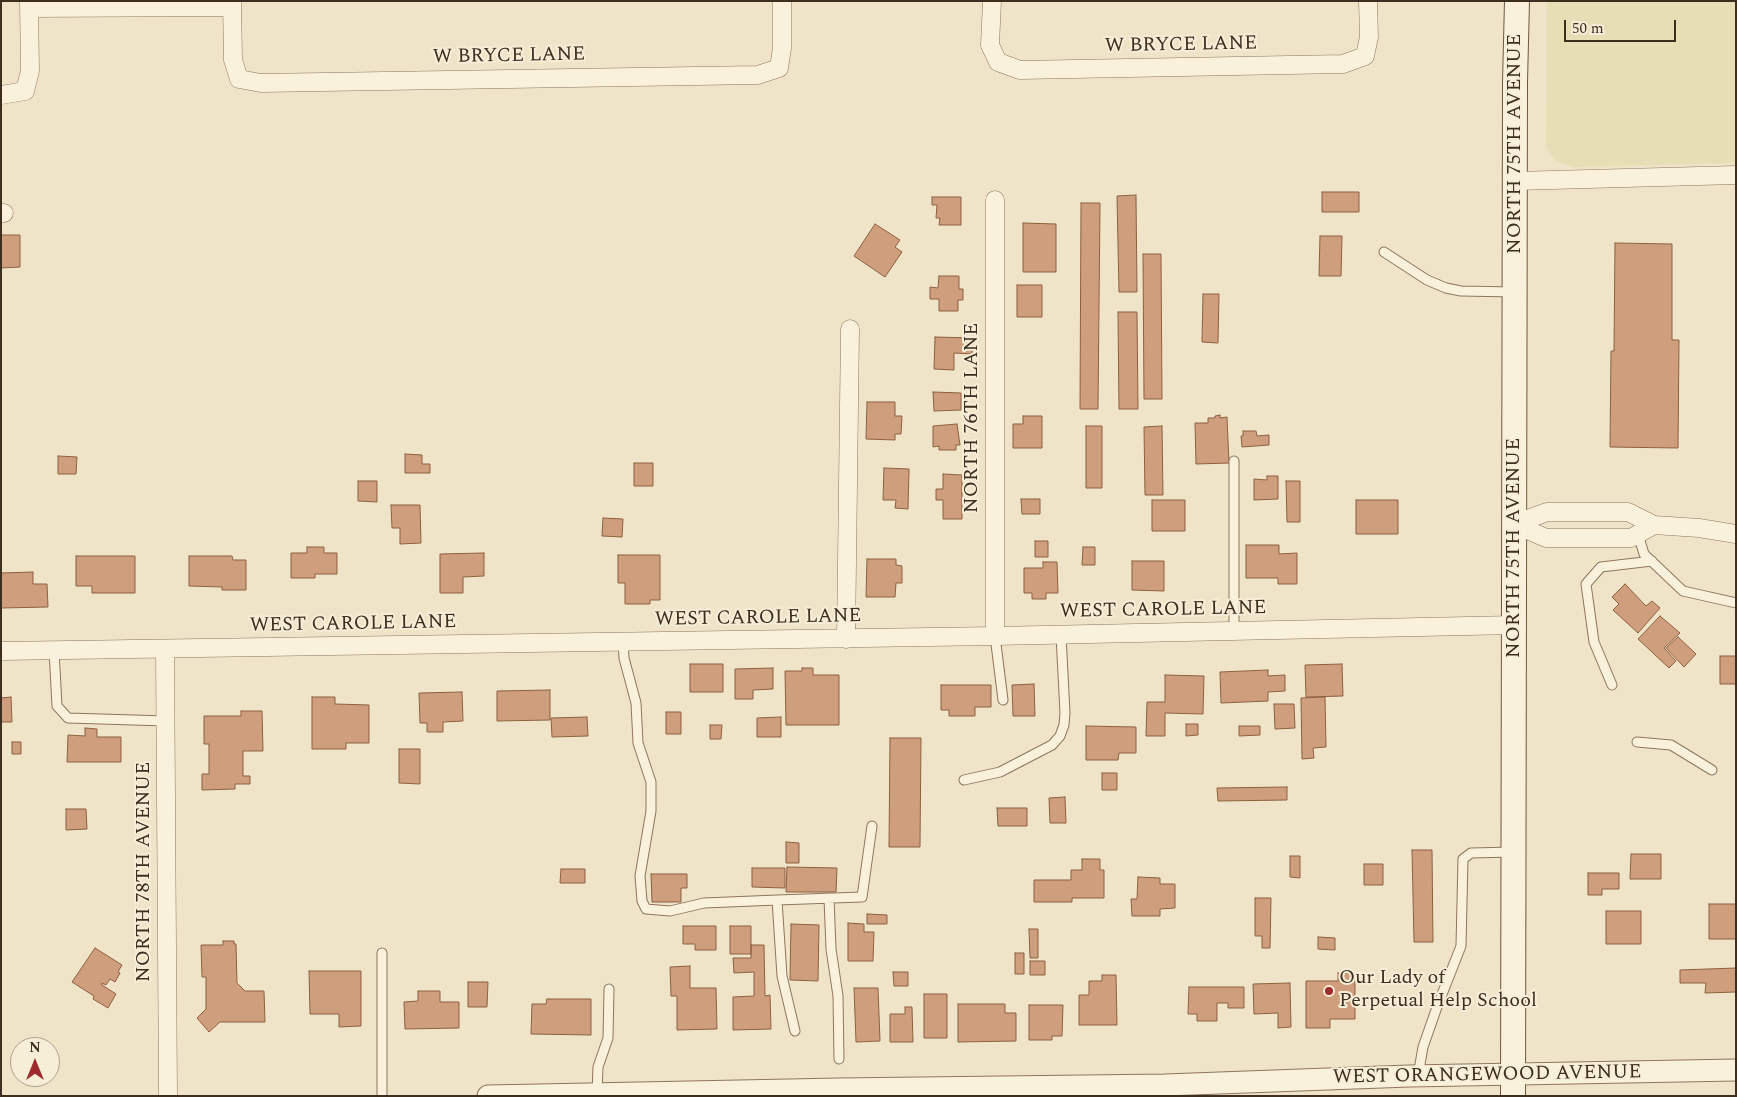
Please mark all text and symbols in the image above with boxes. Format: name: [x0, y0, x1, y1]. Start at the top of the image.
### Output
scale bar: [1567, 10, 1680, 42]
text: 50 m: [1572, 17, 1604, 40]
street label: W BRYCE LANE: [1105, 33, 1257, 59]
street label: NORTH 75TH AVENUE: [1504, 34, 1528, 254]
street label: W BRYCE LANE: [433, 44, 585, 70]
street label: NORTH 76TH LANE: [961, 323, 985, 513]
street label: NORTH 75TH AVENUE: [1503, 438, 1527, 658]
street label: WEST CAROLE LANE: [1059, 597, 1267, 625]
street label: WEST CAROLE LANE: [654, 605, 862, 633]
street label: WEST CAROLE LANE: [249, 611, 457, 639]
street label: NORTH 78TH AVENUE: [133, 762, 157, 982]
place label: Our Lady of Perpetual Help School: [1339, 967, 1537, 1014]
marker: Our Lady of Perpetual Help School: [1323, 985, 1335, 997]
north arrow: [10, 1037, 60, 1087]
text: N: [29, 1037, 41, 1058]
street label: WEST ORANGEWOOD AVENUE: [1332, 1061, 1642, 1091]

